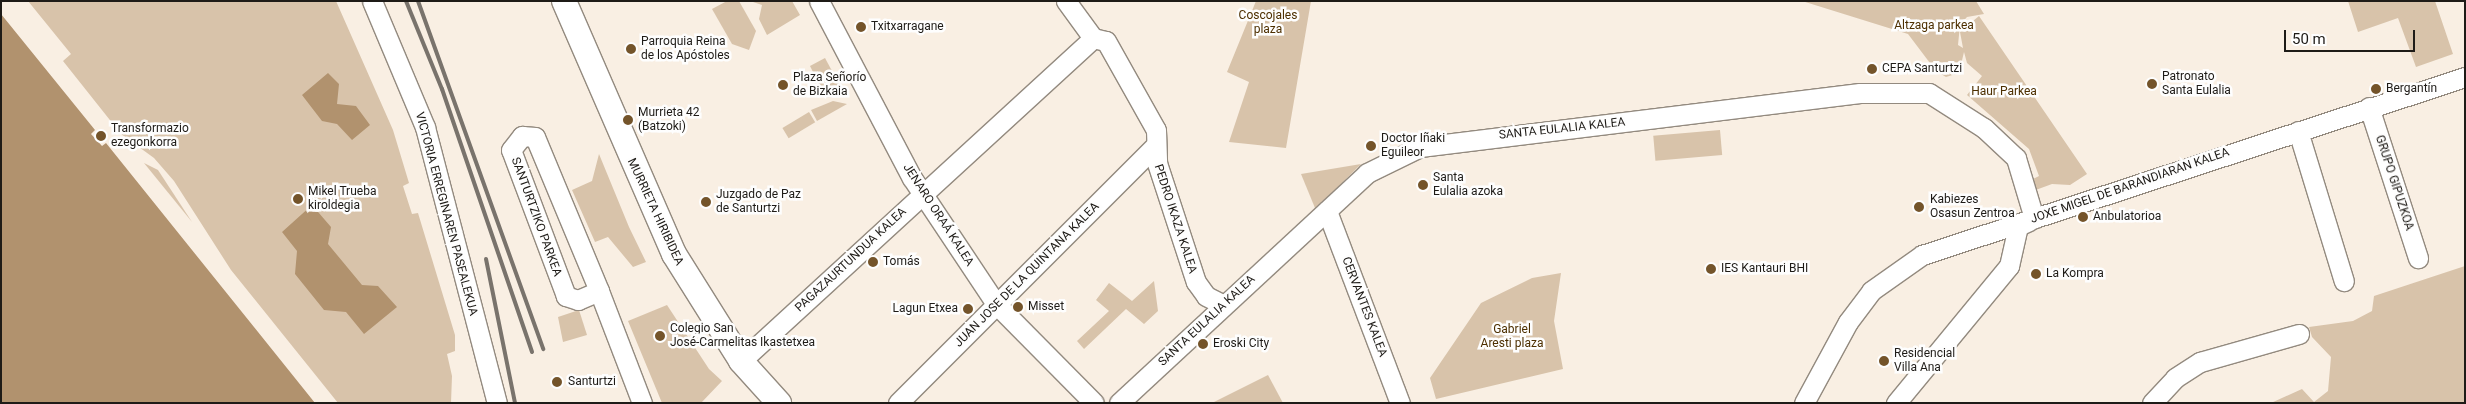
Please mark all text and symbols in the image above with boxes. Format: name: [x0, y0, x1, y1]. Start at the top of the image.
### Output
park label: Coscojales plaza: [1239, 9, 1297, 37]
park label: Altzaga parkea: [1894, 19, 1974, 33]
place label: Txitxarragane: [871, 20, 944, 34]
scale bar: [2286, 20, 2417, 52]
marker: Txitxarragane: [855, 21, 867, 33]
text: 50 m: [2292, 30, 2326, 48]
place label: Parroquia Reina de los Apóstoles: [641, 35, 730, 63]
marker: Parroquia Reina de los Apóstoles: [625, 43, 637, 55]
place label: CEPA Santurtzi: [1882, 62, 1962, 76]
marker: CEPA Santurtzi: [1866, 63, 1878, 75]
place label: Patronato Santa Eulalia: [2162, 70, 2231, 98]
place label: Plaza Señorío de Bizkaia: [793, 71, 866, 99]
marker: Patronato Santa Eulalia: [2146, 78, 2158, 90]
marker: Plaza Señorío de Bizkaia: [777, 79, 789, 91]
place label: Bergantín: [2386, 82, 2437, 96]
marker: Bergantín: [2370, 83, 2382, 95]
park label: Haur Parkea: [1971, 85, 2037, 99]
place label: Murrieta 42 (Batzoki): [638, 106, 699, 134]
street label: VICTORIA ERREGINAREN PASEALEKUA: [412, 111, 480, 317]
marker: Murrieta 42 (Batzoki): [622, 114, 634, 126]
street label: SANTA EULALIA KALEA: [1498, 115, 1626, 143]
place label: Transformazio ezegonkorra: [111, 122, 189, 150]
marker: Transformazio ezegonkorra: [95, 130, 107, 142]
place label: Doctor Iñaki Eguileor: [1381, 132, 1445, 160]
street label: GRUPO GIPUZKOA: [2372, 133, 2416, 233]
marker: Doctor Iñaki Eguileor: [1365, 140, 1377, 152]
street label: JOXE MIGEL DE BARANDIARAN KALEA: [2029, 145, 2231, 227]
street label: SANTURTZIKO PARKEA: [508, 156, 564, 278]
street label: MURRIETA HIRIBIDEA: [624, 156, 686, 268]
street label: JENARO ORAÁ KALEA: [899, 161, 977, 269]
street label: PEDRO IKAZA KALEA: [1151, 163, 1199, 275]
place label: Santa Eulalia azoka: [1433, 171, 1503, 199]
marker: Santa Eulalia azoka: [1417, 179, 1429, 191]
place label: Mikel Trueba kiroldegia: [308, 185, 377, 213]
place label: Juzgado de Paz de Santurtzi: [716, 188, 801, 216]
marker: Mikel Trueba kiroldegia: [292, 193, 304, 205]
place label: Kabiezes Osasun Zentroa: [1930, 193, 2015, 221]
marker: Juzgado de Paz de Santurtzi: [700, 196, 712, 208]
street label: JUAN JOSE DE LA QUINTANA KALEA: [952, 200, 1102, 350]
marker: Kabiezes Osasun Zentroa: [1912, 200, 1926, 214]
street label: PAGAZAURTUNDUA KALEA: [793, 205, 909, 315]
place label: Anbulatorioa: [2093, 210, 2161, 224]
marker: Anbulatorioa: [2077, 211, 2089, 223]
place label: Tomás: [883, 255, 920, 269]
street label: CERVANTES KALEA: [1338, 255, 1390, 359]
marker: Tomás: [867, 256, 879, 268]
place label: IES Kantauri BHI: [1721, 262, 1808, 276]
marker: IES Kantauri BHI: [1705, 263, 1717, 275]
place label: La Kompra: [2046, 267, 2104, 281]
marker: La Kompra: [2030, 268, 2042, 280]
street label: SANTA EULALIA KALEA: [1156, 272, 1258, 370]
place label: Misset: [1028, 300, 1064, 314]
marker: Misset: [1012, 301, 1024, 313]
place label: Lagun Etxea: [893, 302, 958, 316]
marker: Lagun Etxea: [962, 303, 974, 315]
place label: Colegio San José-Carmelitas Ikastetxea: [670, 322, 815, 350]
park label: Gabriel Aresti plaza: [1481, 323, 1543, 351]
marker: Colegio San José-Carmelitas Ikastetxea: [654, 330, 666, 342]
place label: Eroski City: [1213, 337, 1269, 351]
marker: Eroski City: [1197, 338, 1209, 350]
place label: Residencial Villa Ana: [1894, 347, 1955, 375]
marker: Residencial Villa Ana: [1878, 355, 1890, 367]
marker: Santurtzi: [550, 375, 564, 389]
place label: Santurtzi: [568, 375, 616, 389]

